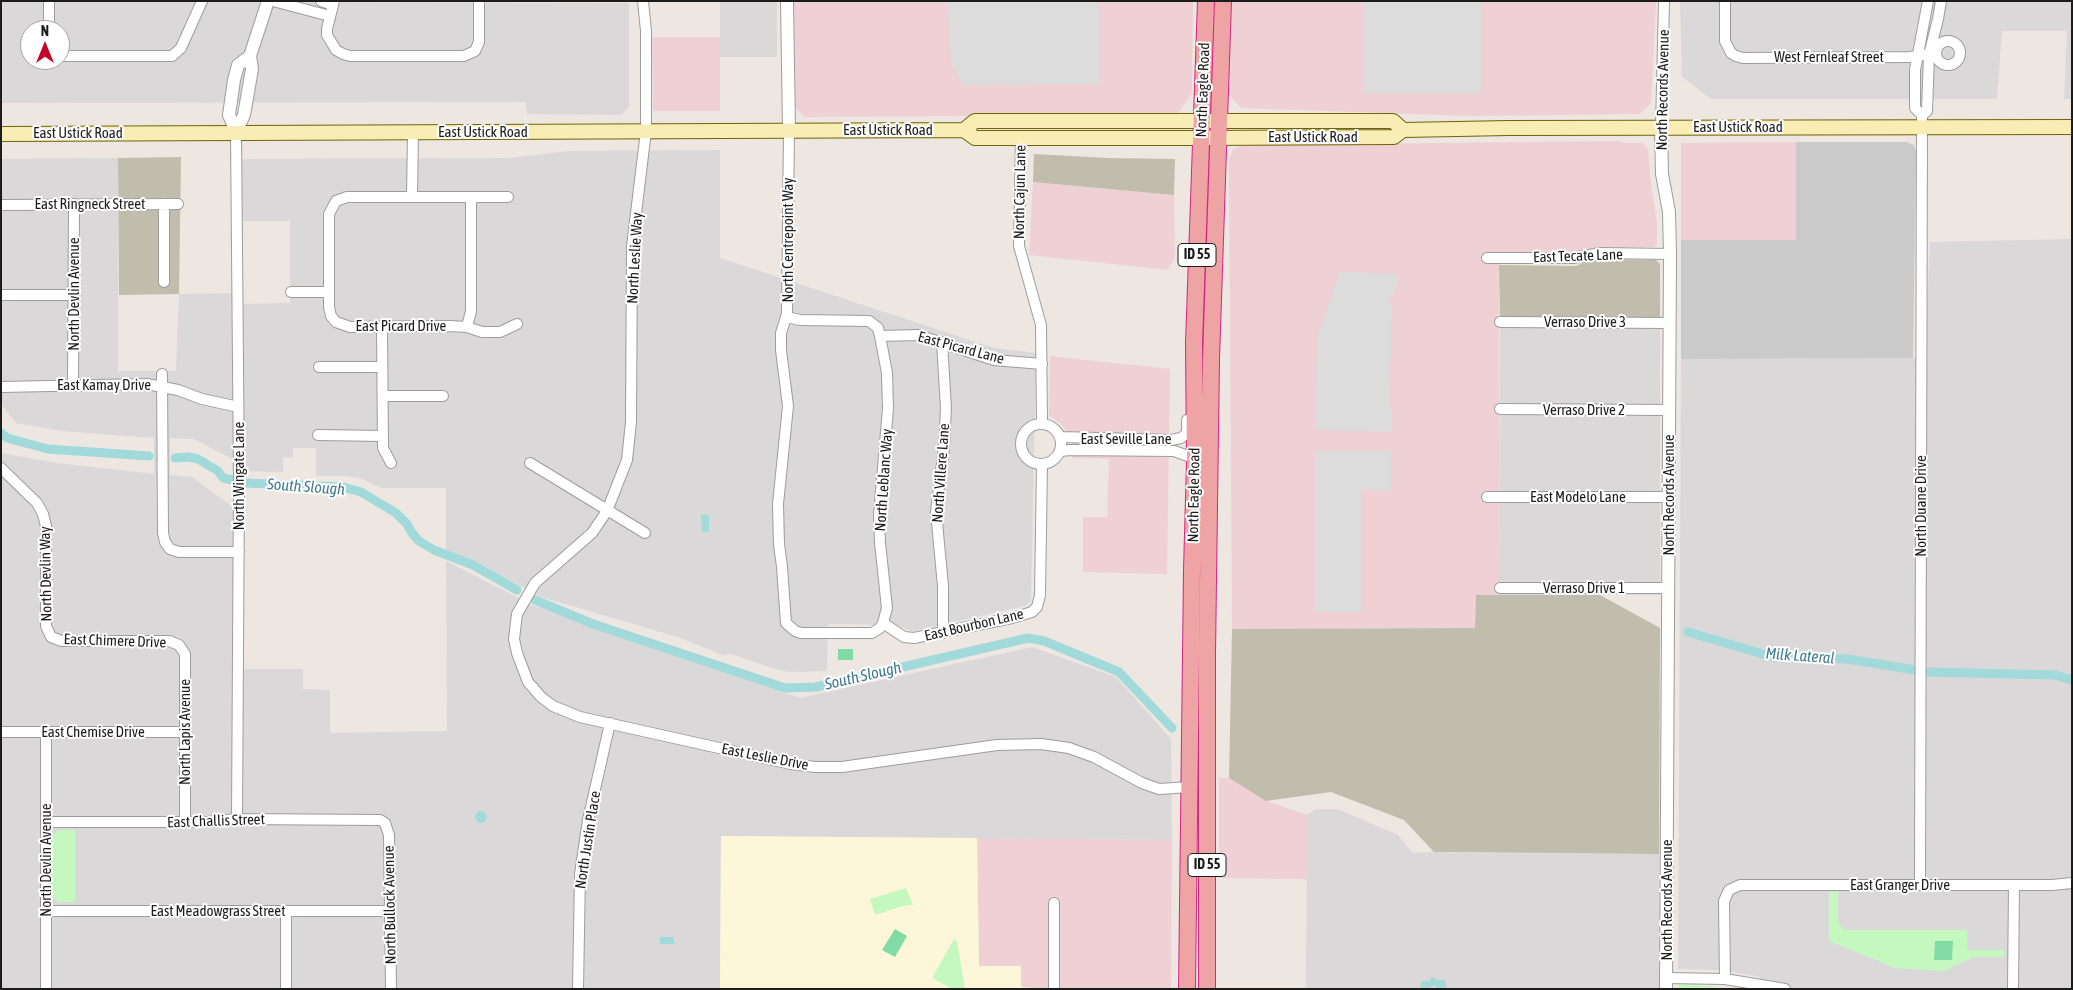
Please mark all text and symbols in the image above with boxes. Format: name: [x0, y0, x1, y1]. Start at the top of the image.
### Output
north arrow: [20, 20, 70, 70]
text: N: [41, 23, 49, 39]
street label: North Records Avenue: [1653, 29, 1673, 151]
street label: North Eagle Road: [1192, 42, 1214, 138]
street label: West Fernleaf Street: [1774, 48, 1884, 66]
street label: East Ustick Road: [1693, 118, 1783, 136]
street label: East Ustick Road: [843, 121, 933, 139]
street label: East Ustick Road: [438, 123, 528, 141]
street label: East Ustick Road: [33, 124, 123, 142]
street label: East Ustick Road: [1268, 128, 1358, 146]
street label: North Cajun Lane: [1010, 145, 1030, 239]
street label: North Centrepoint Way: [779, 177, 797, 303]
street label: East Ringneck Street: [35, 195, 145, 213]
street label: North Leslie Way: [624, 212, 646, 304]
street label: North Devlin Avenue: [65, 237, 83, 351]
road number: ID 55: [1178, 244, 1216, 266]
street label: East Tecate Lane: [1533, 245, 1623, 267]
street label: Verraso Drive 3: [1544, 313, 1626, 331]
street label: East Picard Drive: [356, 317, 446, 335]
street label: East Picard Lane: [916, 328, 1006, 368]
street label: East Kamay Drive: [57, 376, 151, 394]
street label: Verraso Drive 2: [1543, 401, 1625, 419]
street label: North Wingate Lane: [230, 422, 248, 530]
street label: North Villere Lane: [929, 423, 953, 523]
street label: North Leblanc Way: [871, 428, 897, 532]
street label: East Seville Lane: [1080, 430, 1172, 448]
street label: North Records Avenue: [1660, 434, 1678, 556]
street label: North Eagle Road: [1184, 447, 1204, 543]
street label: North Duane Drive: [1912, 455, 1930, 557]
water label: South Slough: [267, 475, 345, 499]
street label: East Modelo Lane: [1530, 488, 1626, 506]
street label: North Devlin Way: [36, 526, 56, 622]
street label: Verraso Drive 1: [1543, 579, 1625, 597]
street label: East Bourbon Lane: [923, 605, 1025, 645]
street label: East Chimere Drive: [63, 630, 167, 652]
water label: Milk Lateral: [1765, 644, 1835, 668]
water label: South Slough: [823, 658, 903, 694]
street label: North Lapis Avenue: [176, 679, 194, 785]
street label: East Chemise Drive: [41, 723, 145, 741]
street label: East Leslie Drive: [720, 740, 810, 774]
street label: North Justin Place: [571, 790, 605, 890]
street label: North Devlin Avenue: [37, 803, 55, 917]
street label: East Challis Street: [167, 810, 265, 832]
street label: North Records Avenue: [1658, 839, 1676, 961]
street label: North Bullock Avenue: [380, 845, 400, 965]
road number: ID 55: [1188, 854, 1226, 876]
street label: East Granger Drive: [1850, 876, 1950, 894]
street label: East Meadowgrass Street: [151, 902, 285, 920]

